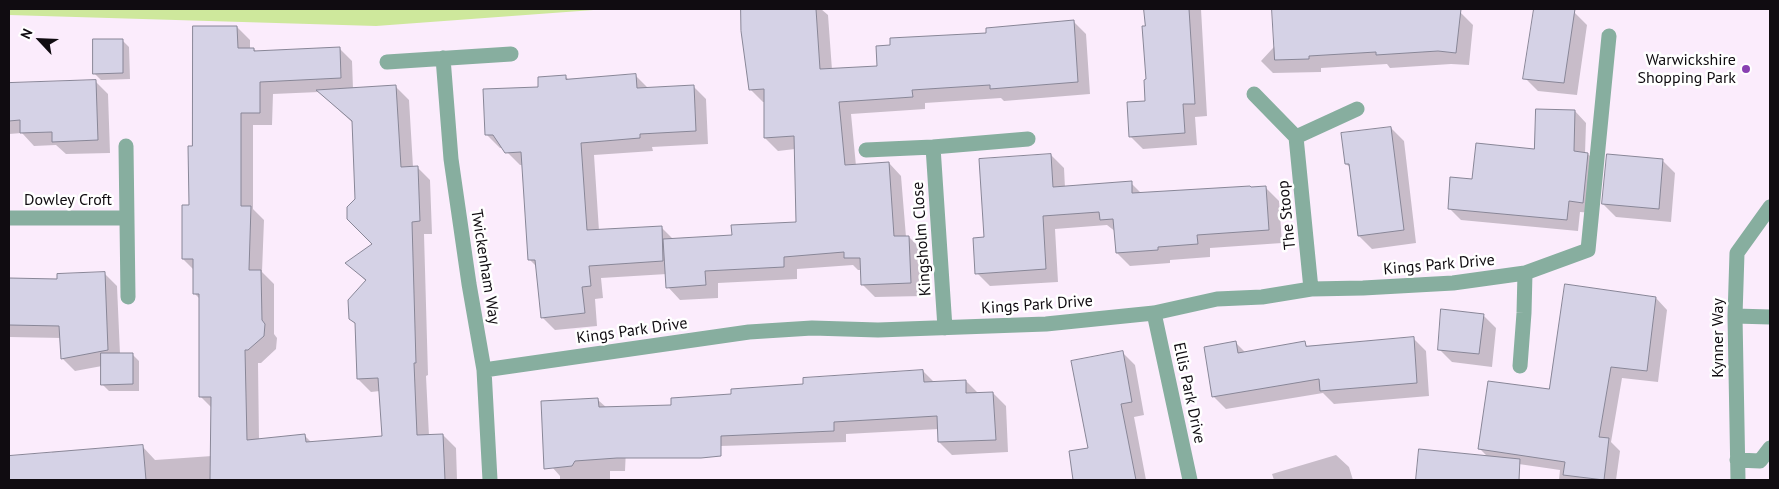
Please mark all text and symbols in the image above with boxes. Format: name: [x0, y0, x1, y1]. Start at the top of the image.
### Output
north arrow: [15, 15, 65, 65]
text: N: [16, 26, 37, 42]
place label: Warwickshire Shopping Park: [1638, 50, 1736, 88]
marker: Warwickshire Shopping Park: [1740, 63, 1752, 75]
street label: The Stoop: [1274, 179, 1300, 251]
street label: Kingsholm Close: [908, 181, 936, 297]
street label: Dowley Croft: [24, 190, 112, 210]
street label: Twickenham Way: [466, 208, 504, 326]
street label: Kings Park Drive: [1382, 251, 1496, 279]
street label: Kings Park Drive: [980, 292, 1094, 318]
street label: Kynner Way: [1708, 298, 1728, 378]
street label: Kings Park Drive: [575, 314, 689, 348]
street label: Ellis Park Drive: [1169, 341, 1209, 445]

